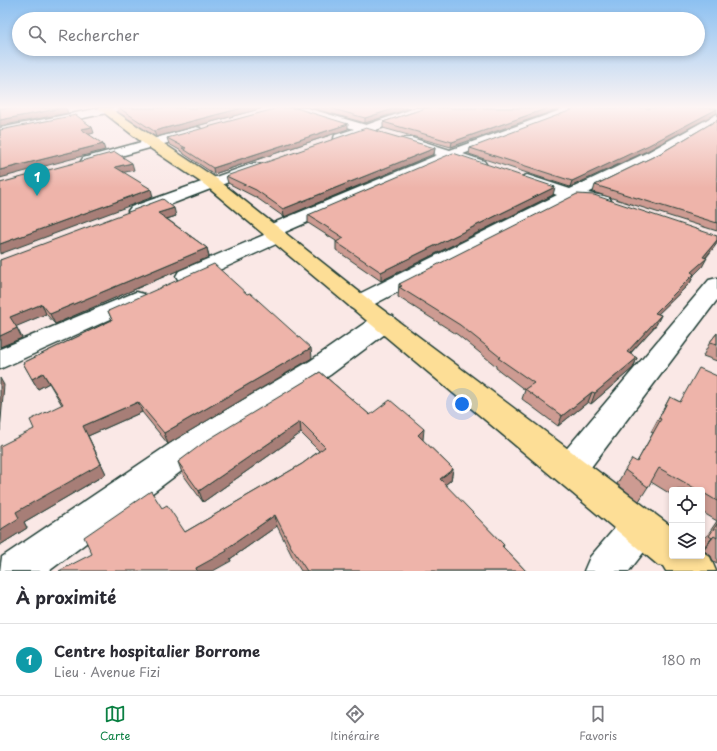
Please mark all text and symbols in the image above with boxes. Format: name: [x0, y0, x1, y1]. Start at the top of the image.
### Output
search box: [12, 12, 705, 56]
icon: search: [26, 23, 48, 45]
text: Rechercher: [58, 23, 139, 46]
pin: 1: [24, 163, 50, 196]
your location: [452, 394, 472, 414]
map controls: [669, 487, 705, 559]
button: locate: [669, 487, 705, 523]
button: layers: [669, 523, 705, 559]
text: À proximité: [16, 584, 116, 610]
text: Centre hospitalier Borrome: [54, 639, 260, 662]
text: 1: [26, 650, 32, 669]
text: 180 m: [662, 650, 701, 669]
text: Lieu · Avenue Fizi: [54, 662, 160, 681]
tab: Carte: [100, 703, 130, 744]
tab: Itinéraire: [330, 703, 380, 744]
tab: Favoris: [579, 703, 617, 744]

